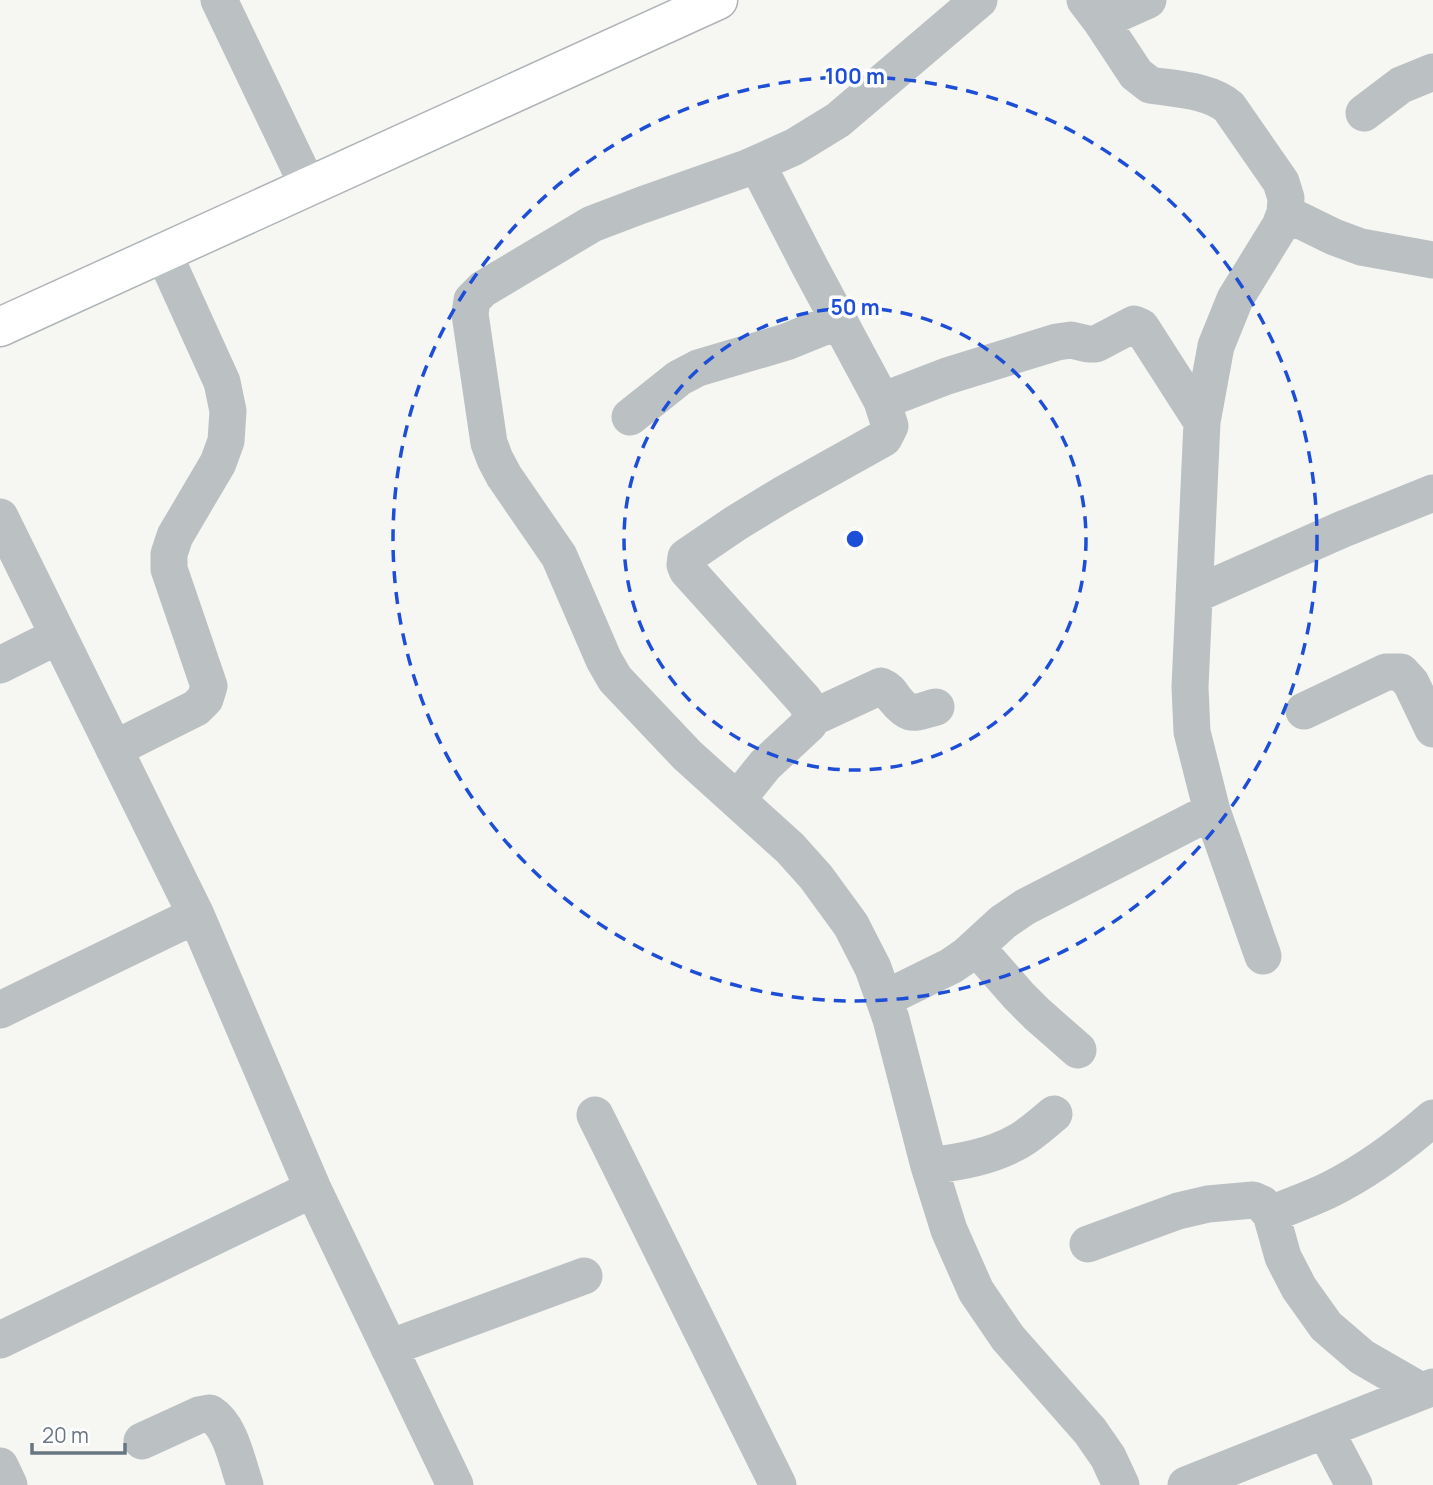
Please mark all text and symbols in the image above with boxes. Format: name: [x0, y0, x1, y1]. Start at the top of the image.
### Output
text: 100 m: [825, 62, 885, 90]
text: 50 m: [830, 293, 880, 321]
centre of rings: [843, 527, 867, 551]
scale bar: [32, 1412, 124, 1456]
text: 20 m: [42, 1421, 89, 1449]

